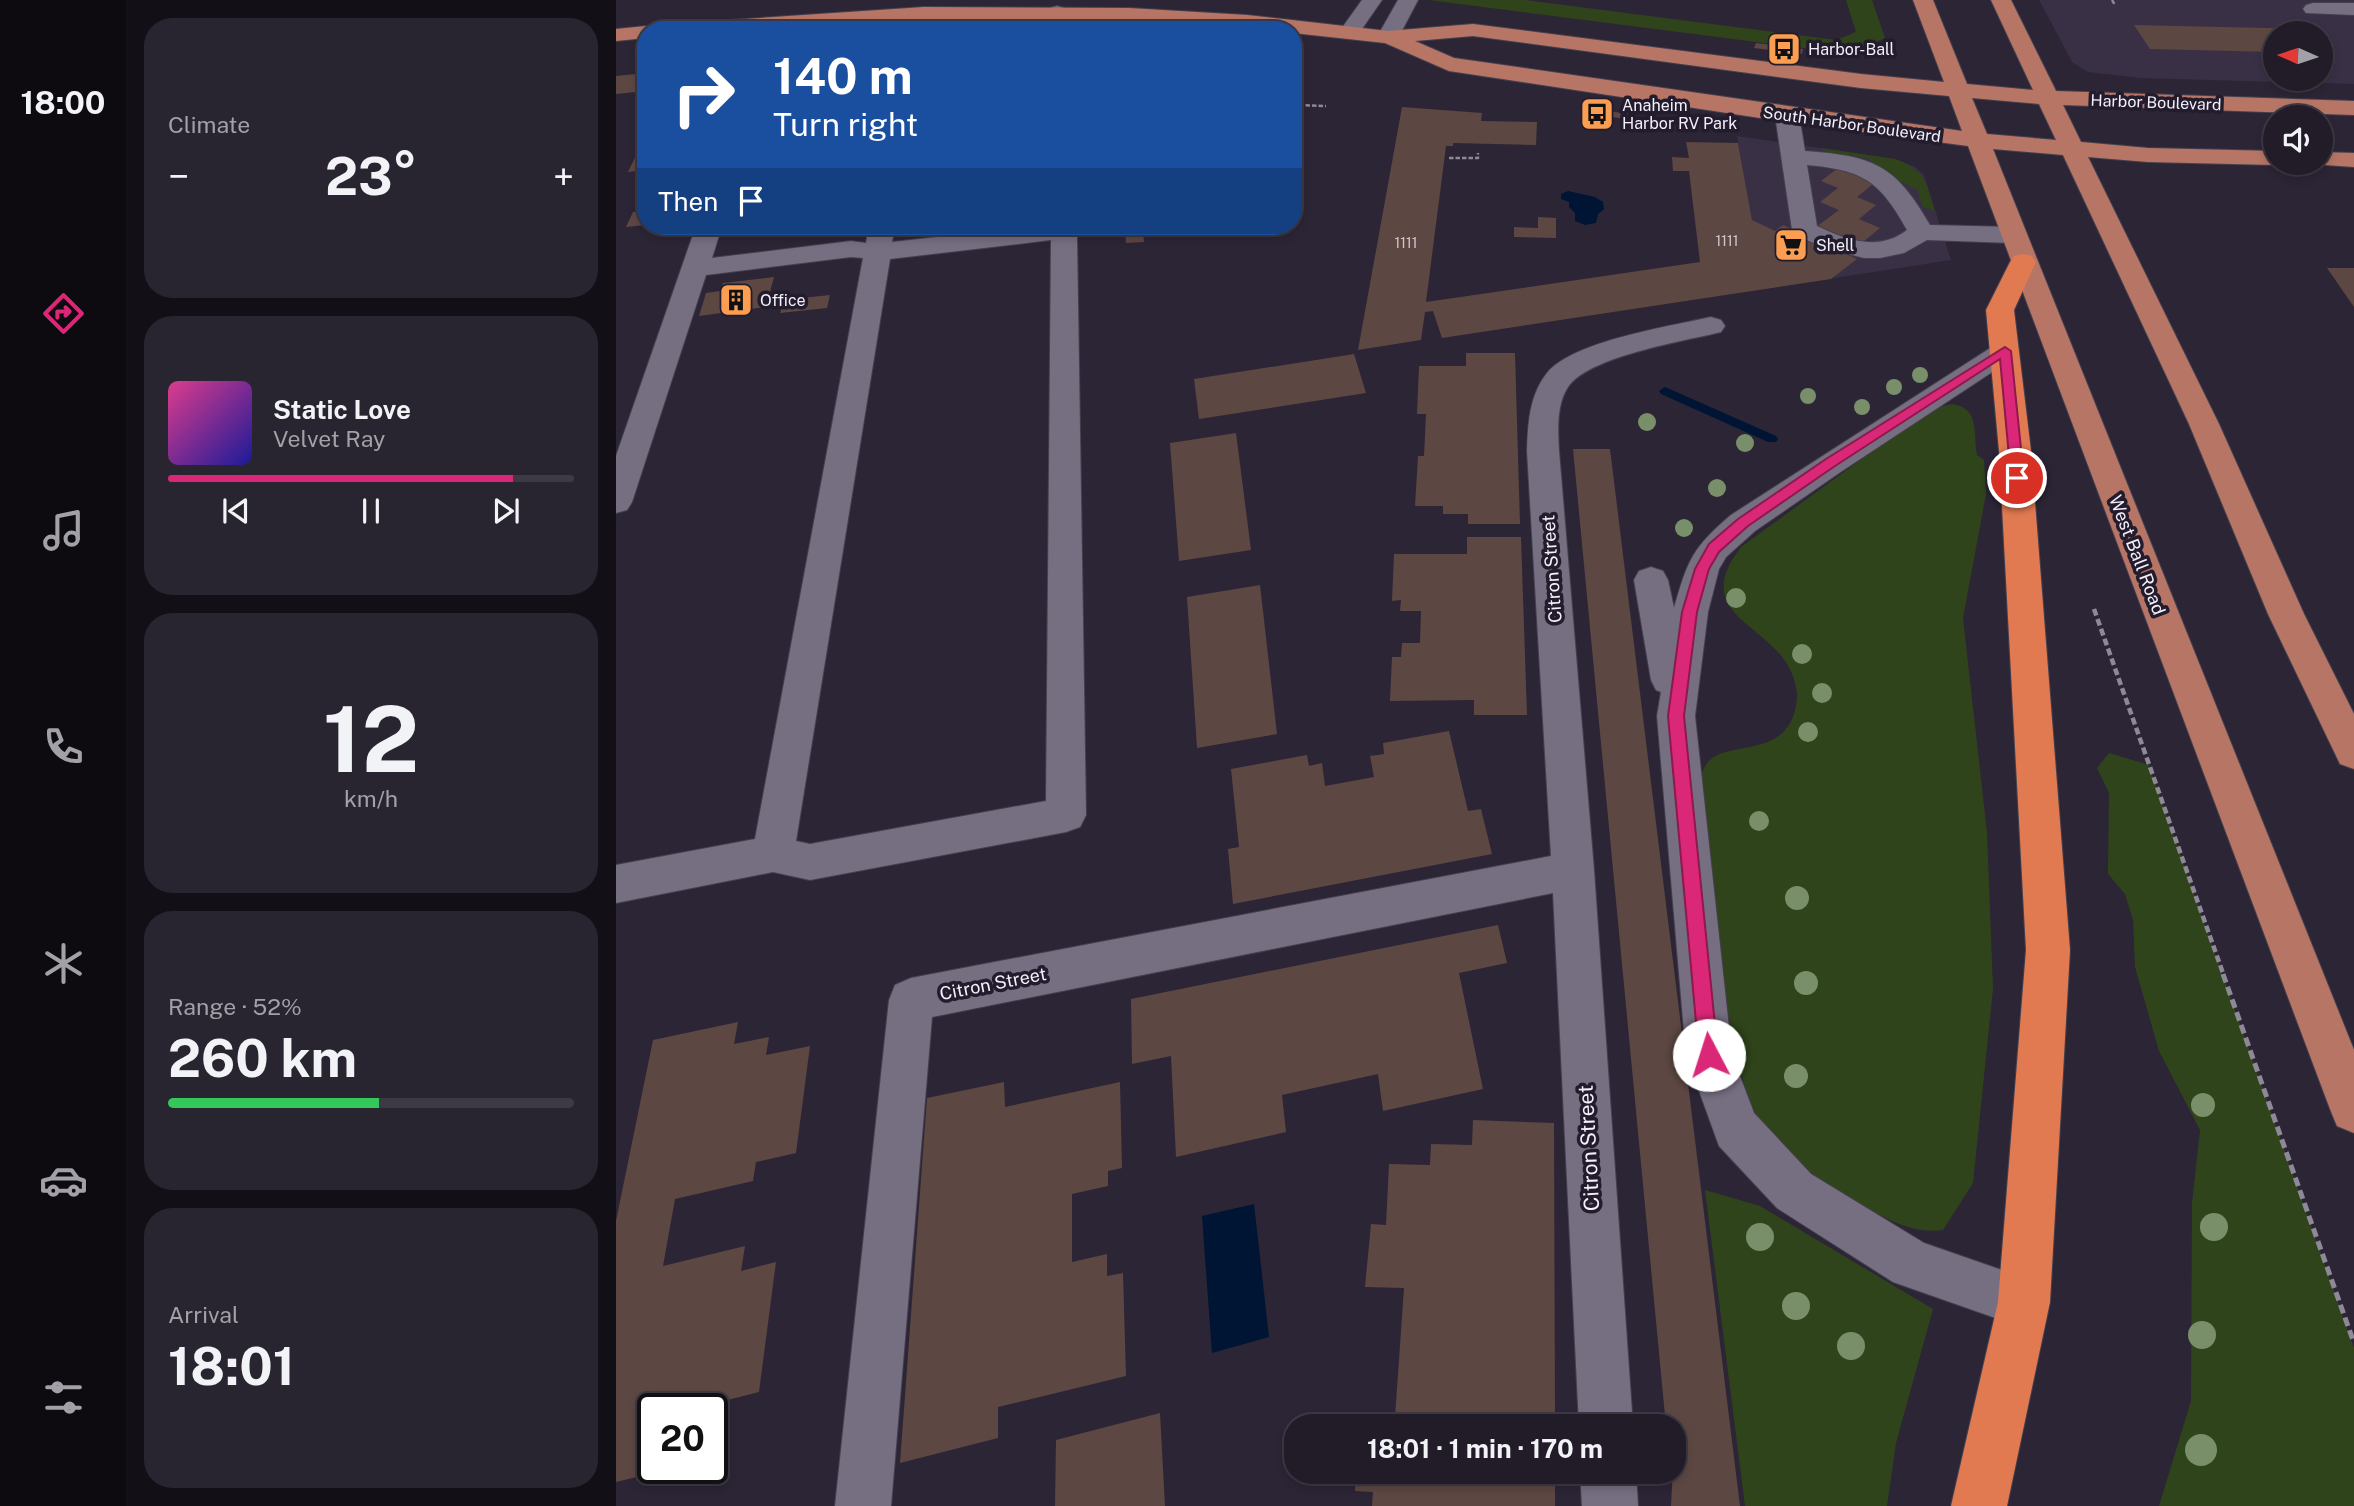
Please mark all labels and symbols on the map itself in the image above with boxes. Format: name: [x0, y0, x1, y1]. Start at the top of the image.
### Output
north arrow: [2263, 21, 2333, 91]
bus stop icon: Harbor-Ball: [1765, 30, 1803, 68]
place label: Harbor-Ball: [1808, 40, 1895, 59]
street label: Harbor Boulevard: [2090, 91, 2222, 114]
bus stop icon: Anaheim Harbor RV Park: [1578, 95, 1616, 133]
place label: Anaheim Harbor RV Park: [1622, 96, 1737, 133]
street label: South Harbor Boulevard: [1762, 103, 1942, 146]
supermarket icon: Shell: [1772, 226, 1810, 264]
house number: 1111: [1716, 233, 1738, 249]
house number: 1111: [1395, 235, 1417, 251]
place label: Shell: [1816, 236, 1855, 255]
building icon: Office: [717, 281, 755, 319]
place label: Office: [760, 291, 806, 310]
pin: [1987, 448, 2047, 508]
street label: West Ball Road: [2105, 492, 2170, 618]
street label: Citron Street: [1537, 514, 1566, 624]
street label: Citron Street: [938, 963, 1048, 1004]
position arrow: [1672, 1018, 1746, 1092]
street label: Citron Street: [1573, 1084, 1604, 1212]
speed limit sign: 20: [637, 1393, 728, 1484]

